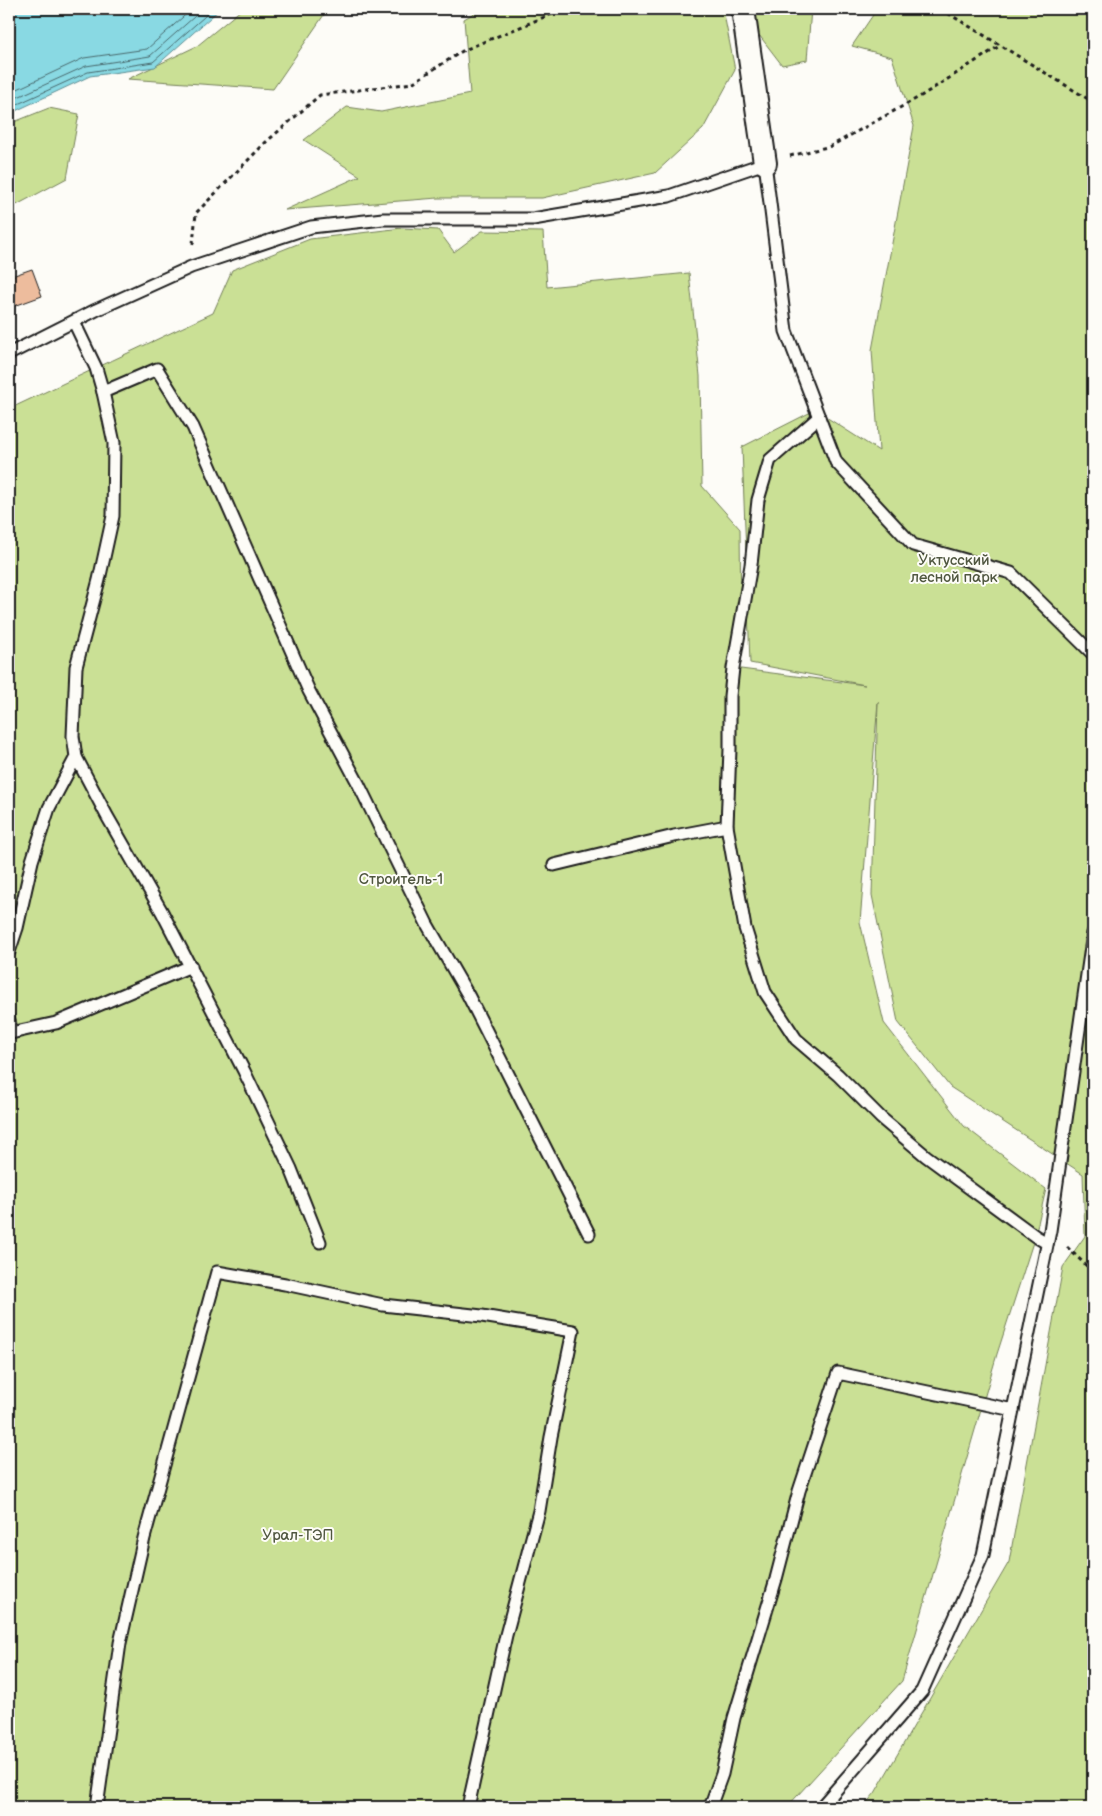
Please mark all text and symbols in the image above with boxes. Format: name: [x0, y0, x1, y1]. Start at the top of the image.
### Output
park label: Уктусский лесной парк: [910, 551, 998, 587]
park label: Строитель-1: [359, 870, 443, 889]
park label: Урал-ТЭП: [262, 1526, 334, 1545]

